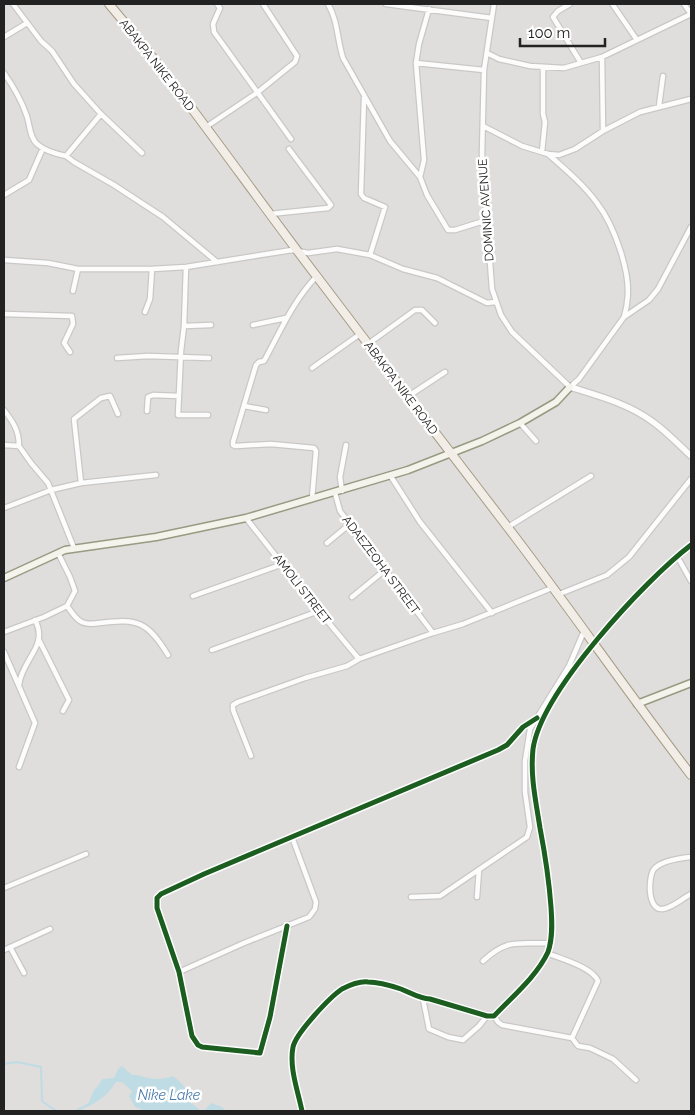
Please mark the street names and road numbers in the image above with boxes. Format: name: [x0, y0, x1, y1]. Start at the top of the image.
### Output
street label: ABAKPA NIKE ROAD: [117, 16, 198, 114]
street label: DOMINIC AVENUE: [475, 158, 497, 262]
street label: ABAKPA NIKE ROAD: [361, 339, 441, 438]
street label: ADAEZEOHA STREET: [339, 513, 423, 617]
street label: AMOLI STREET: [270, 551, 334, 627]

